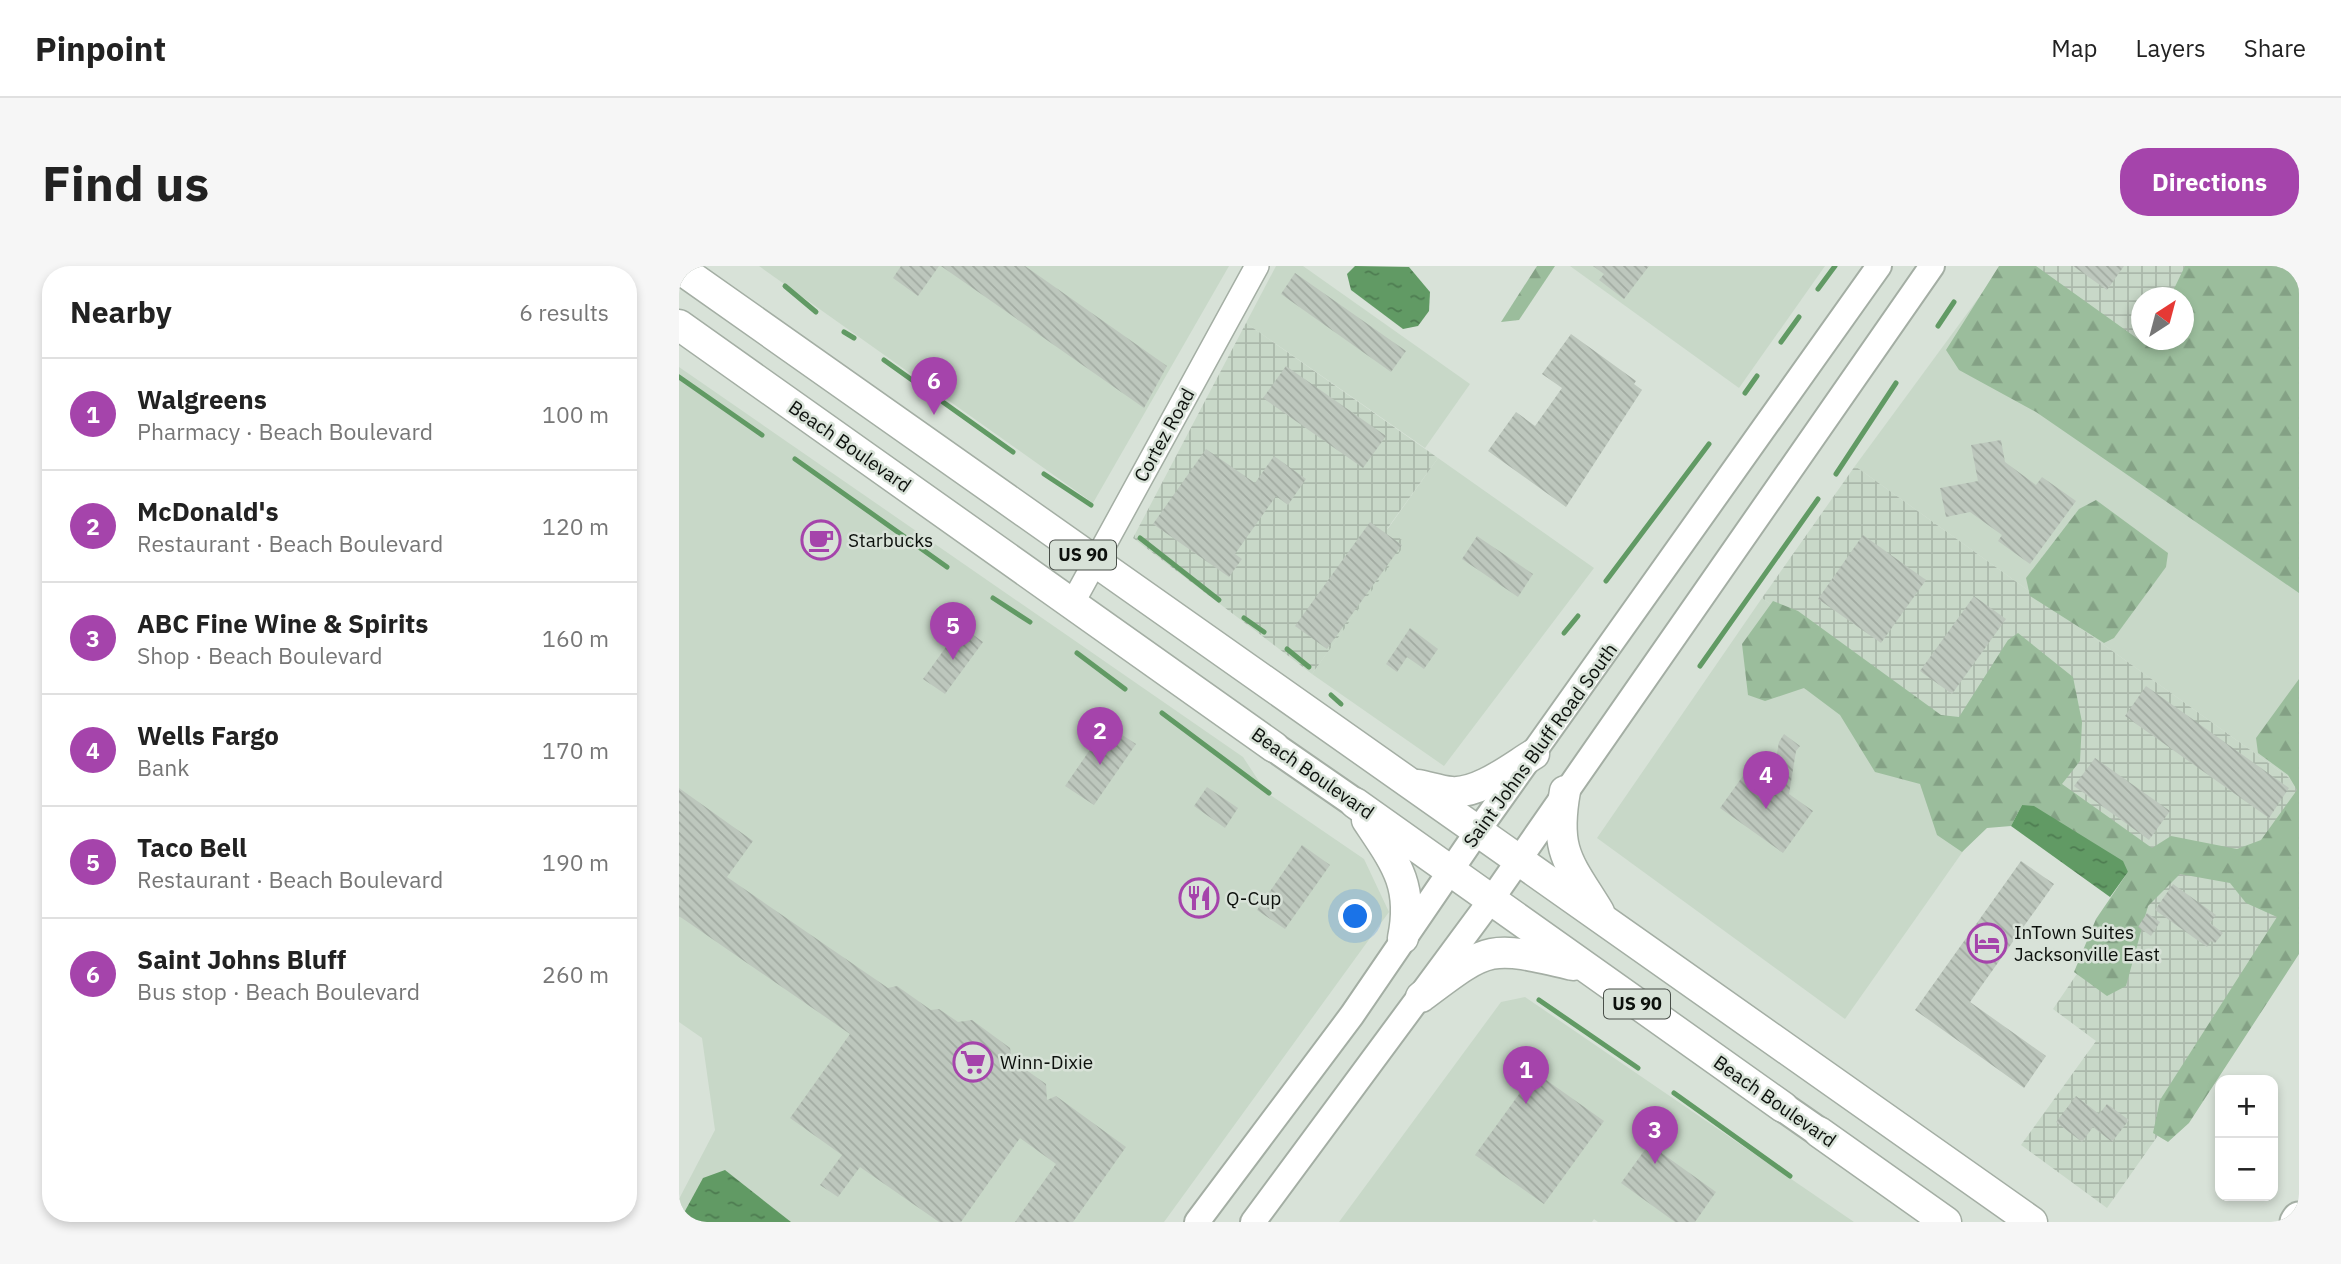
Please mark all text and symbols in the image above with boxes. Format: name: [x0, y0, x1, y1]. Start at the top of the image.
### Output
text: Pinpoint: [35, 27, 166, 70]
text: Map: [2051, 32, 2098, 64]
text: Layers: [2136, 32, 2206, 64]
text: Share: [2244, 32, 2306, 64]
button: Directions: [2120, 148, 2299, 216]
text: Find us: [42, 151, 209, 214]
north arrow: [2131, 287, 2194, 350]
text: Nearby: [70, 292, 172, 331]
text: 6 results: [519, 297, 609, 327]
pin: 6: [911, 357, 957, 415]
text: Walgreens: [137, 382, 267, 416]
street label: Cortez Road: [1128, 384, 1200, 486]
street label: Beach Boulevard: [784, 395, 916, 497]
text: 1: [86, 399, 100, 429]
text: 100 m: [542, 399, 609, 429]
text: Pharmacy · Beach Boulevard: [137, 416, 433, 446]
text: McDonald's: [137, 494, 279, 528]
text: 2: [86, 511, 100, 541]
text: 120 m: [542, 511, 609, 541]
cafe icon: Starbucks: [800, 519, 842, 561]
text: Restaurant · Beach Boulevard: [137, 528, 443, 558]
place label: Starbucks: [848, 528, 933, 552]
road number: US 90: [1050, 540, 1116, 570]
pin: 5: [930, 602, 976, 660]
text: ABC Fine Wine & Spirits: [137, 606, 428, 640]
text: 3: [86, 623, 100, 653]
text: 160 m: [542, 623, 609, 653]
street label: Saint Johns Bluff Road South: [1458, 638, 1622, 852]
text: Shop · Beach Boulevard: [137, 640, 383, 670]
pin: 2: [1077, 707, 1123, 765]
text: Wells Fargo: [137, 718, 279, 752]
street label: Beach Boulevard: [1247, 722, 1379, 824]
text: 4: [86, 735, 100, 765]
text: 170 m: [542, 735, 609, 765]
pin: 4: [1743, 751, 1789, 809]
text: Bank: [137, 752, 190, 782]
text: Taco Bell: [137, 830, 247, 864]
text: 5: [86, 847, 100, 877]
text: 190 m: [542, 847, 609, 877]
text: Restaurant · Beach Boulevard: [137, 864, 443, 894]
restaurant icon: Q-Cup: [1178, 877, 1220, 919]
place label: Q-Cup: [1226, 886, 1281, 910]
your location: [1338, 899, 1372, 933]
place label: InTown Suites Jacksonville East: [2014, 920, 2160, 966]
hotel icon: InTown Suites Jacksonville East: [1966, 922, 2008, 964]
text: Saint Johns Bluff: [137, 942, 346, 976]
text: 6: [86, 959, 100, 989]
text: 260 m: [542, 959, 609, 989]
text: Bus stop · Beach Boulevard: [137, 976, 420, 1006]
road number: US 90: [1604, 990, 1670, 1018]
supermarket icon: Winn-Dixie: [952, 1041, 994, 1083]
pin: 1: [1503, 1046, 1549, 1104]
place label: Winn-Dixie: [1000, 1050, 1093, 1074]
street label: Beach Boulevard: [1709, 1050, 1841, 1152]
map controls: [2215, 1075, 2278, 1201]
button: +: [2215, 1075, 2278, 1138]
pin: 3: [1632, 1106, 1678, 1164]
button: −: [2215, 1138, 2278, 1201]

